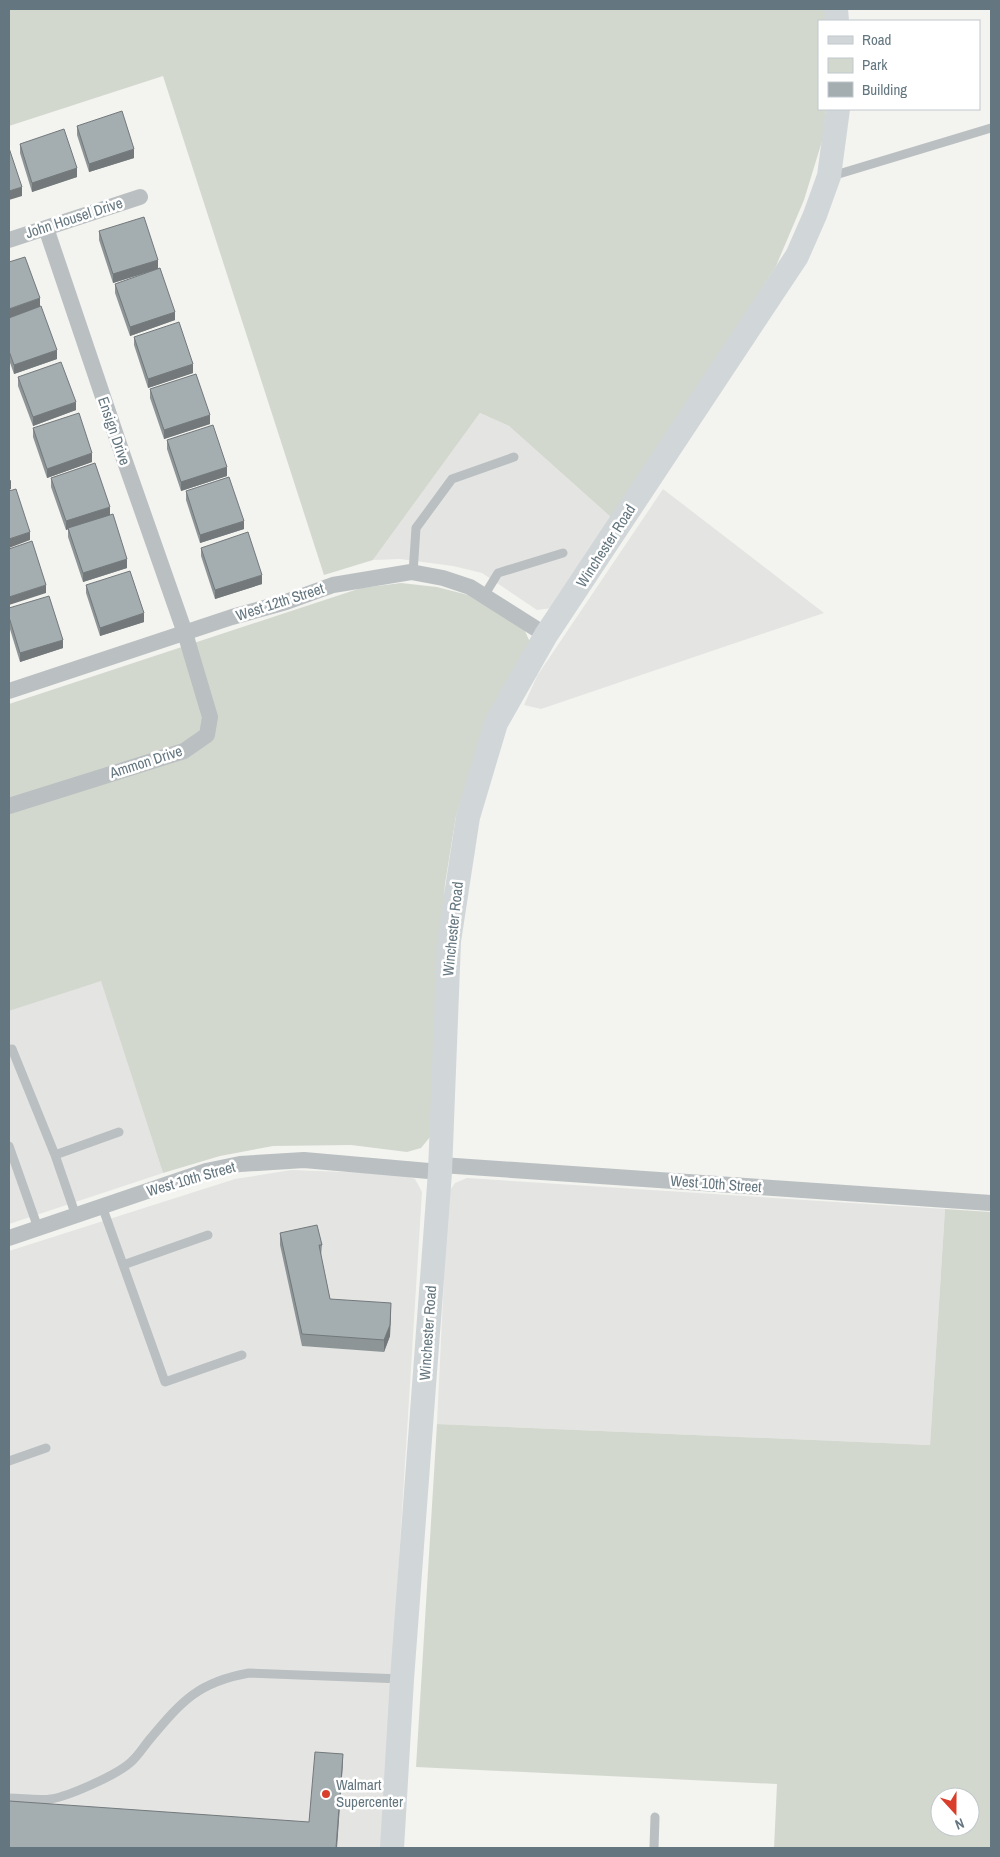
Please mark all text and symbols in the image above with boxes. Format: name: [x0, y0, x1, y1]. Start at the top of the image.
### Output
legend: [818, 20, 980, 110]
text: Road: [862, 29, 891, 50]
text: Park: [862, 54, 888, 75]
text: Building: [862, 79, 907, 100]
street label: John Housel Drive: [22, 192, 125, 243]
street label: Ensign Drive: [93, 394, 136, 468]
street label: Winchester Road: [571, 500, 640, 591]
street label: West 12th Street: [233, 577, 327, 626]
street label: Ammon Drive: [106, 740, 185, 783]
street label: Winchester Road: [437, 881, 468, 977]
street label: West 10th Street: [144, 1156, 238, 1201]
street label: West 10th Street: [670, 1170, 763, 1197]
street label: Winchester Road: [414, 1285, 441, 1381]
place label: Walmart Supercenter: [336, 1774, 403, 1812]
north arrow: [930, 1787, 980, 1837]
marker: Walmart Supercenter: [320, 1788, 332, 1800]
text: N: [953, 1814, 967, 1834]

